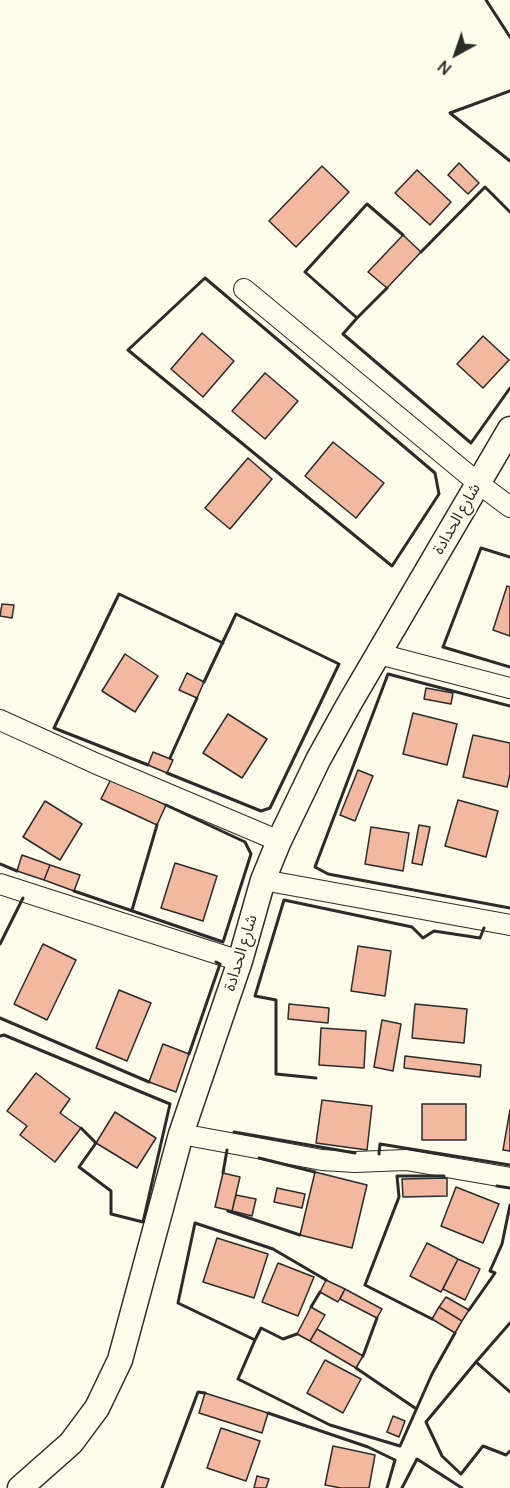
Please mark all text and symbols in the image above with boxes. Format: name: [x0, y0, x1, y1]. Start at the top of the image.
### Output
north arrow: [426, 24, 486, 84]
text: N: [433, 56, 456, 80]
street label: شارع الحدادة: [429, 480, 485, 558]
street label: شارع الحدادة: [220, 912, 262, 994]

